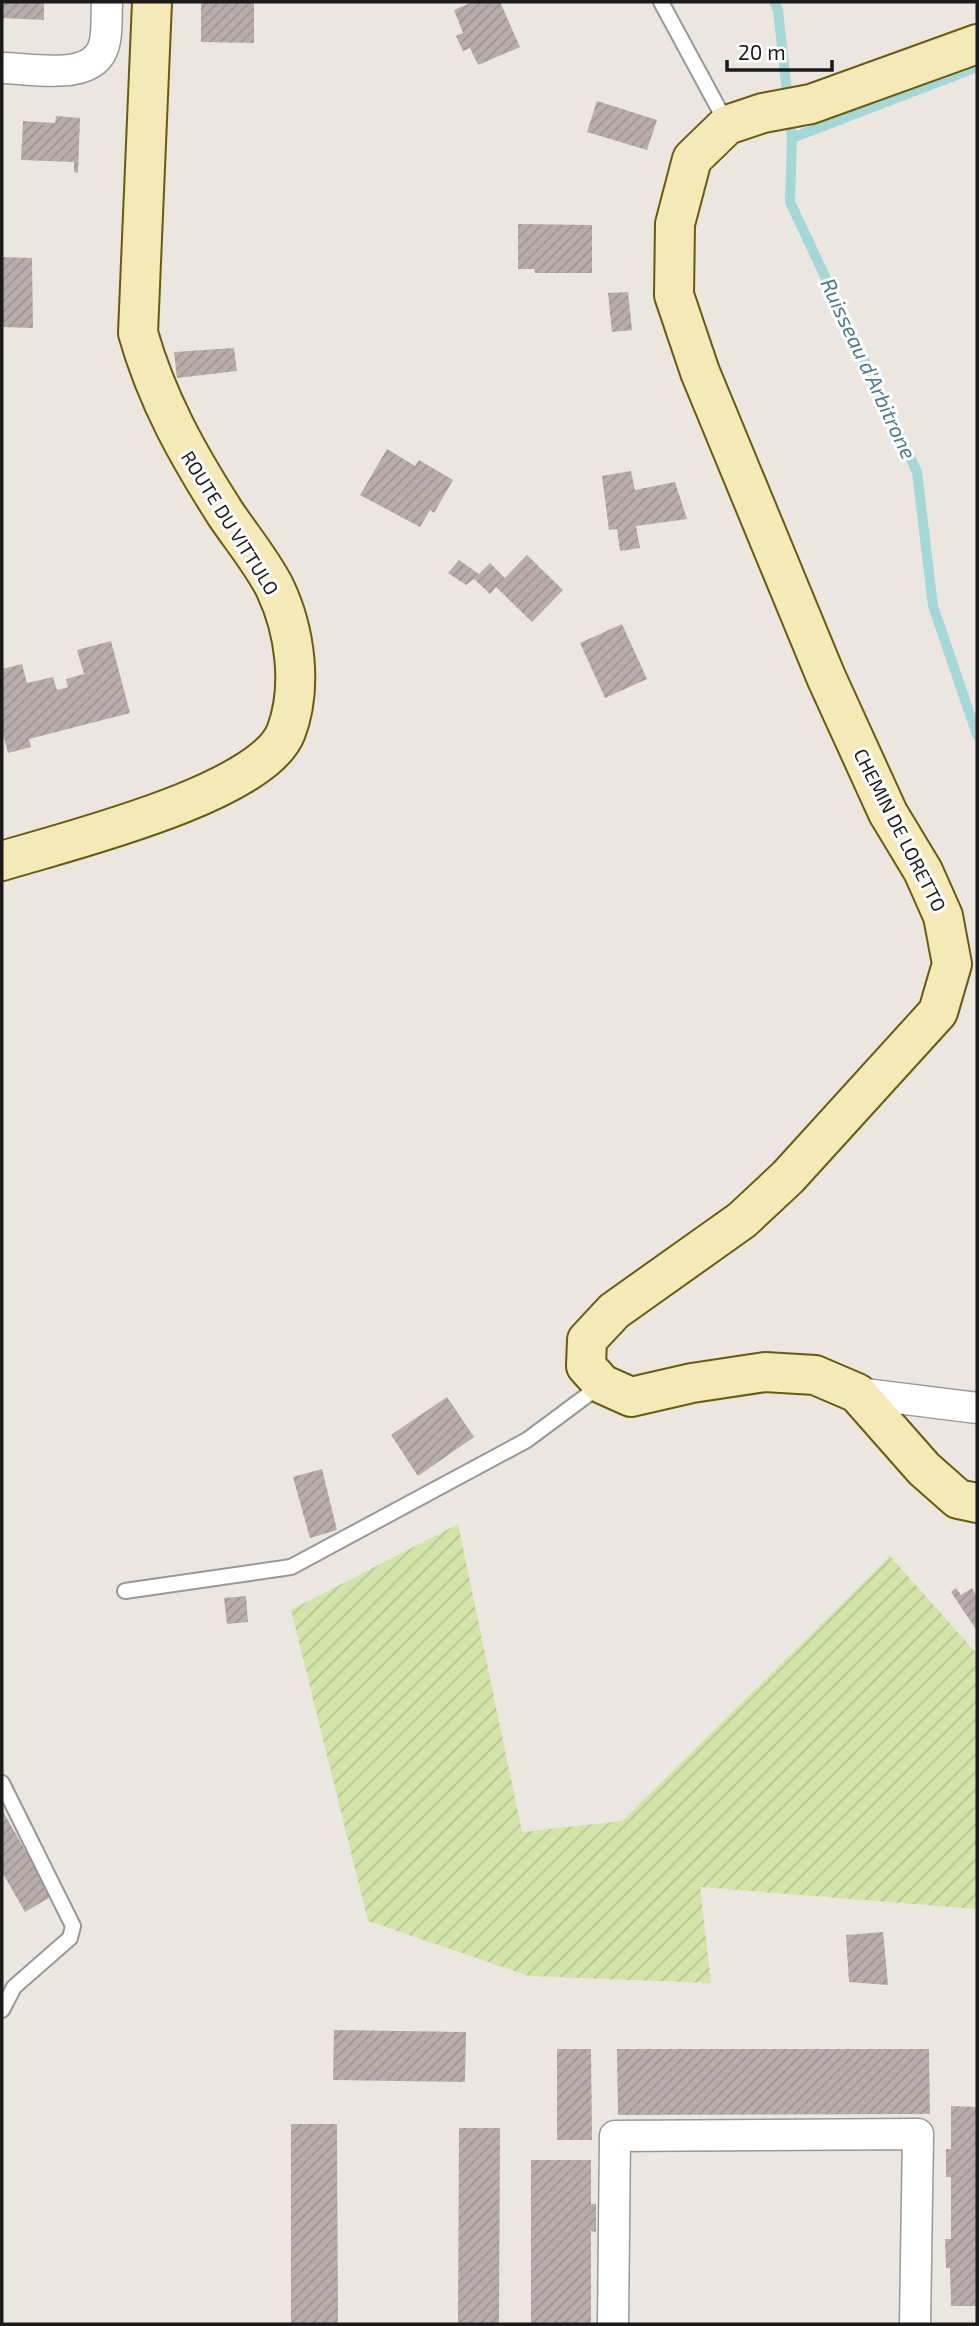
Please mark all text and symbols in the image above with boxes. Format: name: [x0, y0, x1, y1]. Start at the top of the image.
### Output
scale bar: [727, 28, 832, 72]
text: 20 m: [738, 39, 786, 64]
water label: Ruisseau d'Arbitrone: [816, 274, 922, 463]
street label: ROUTE DU VITTULO: [177, 446, 284, 599]
street label: CHEMIN DE LORETTO: [849, 744, 952, 915]

